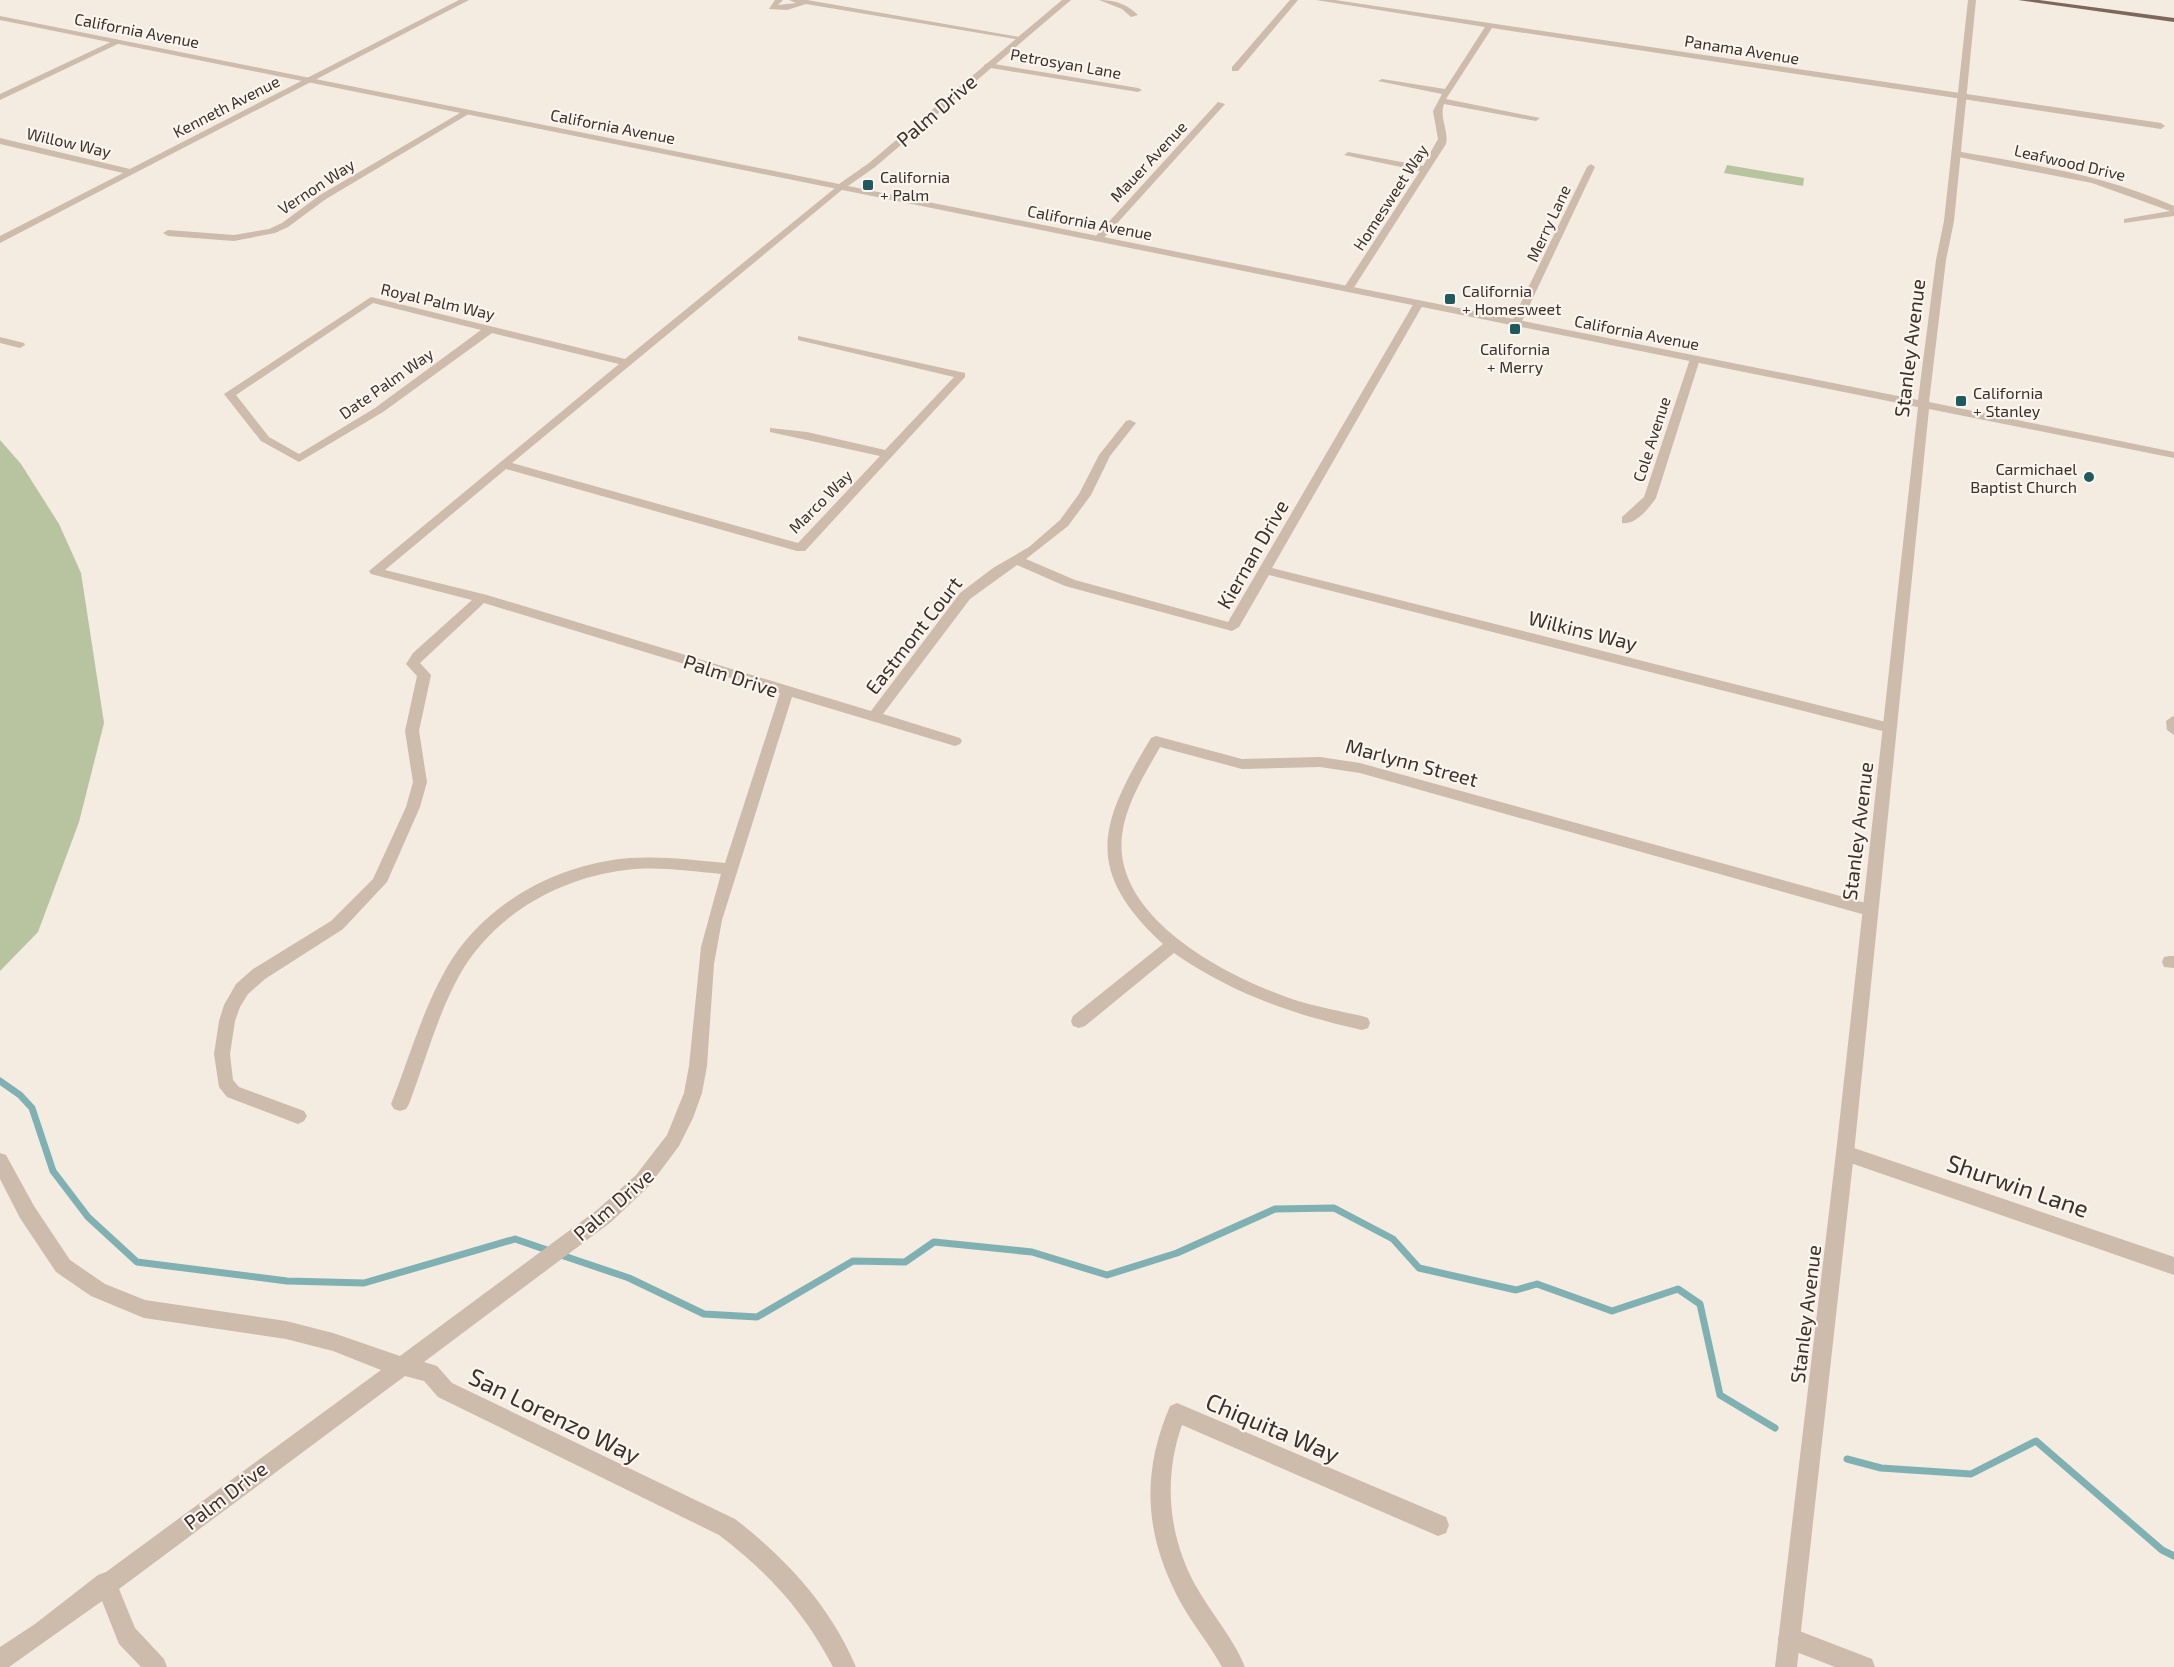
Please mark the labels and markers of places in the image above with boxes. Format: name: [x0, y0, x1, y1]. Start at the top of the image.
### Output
place label: California + Palm: [880, 167, 950, 204]
marker: California + Palm: [861, 178, 875, 192]
place label: California + Homesweet: [1462, 281, 1561, 318]
marker: California + Homesweet: [1443, 292, 1457, 306]
marker: California + Merry: [1508, 322, 1522, 336]
place label: California + Merry: [1480, 339, 1550, 376]
place label: California + Stanley: [1973, 383, 2043, 420]
marker: California + Stanley: [1954, 394, 1968, 408]
place label: Carmichael Baptist Church: [1970, 459, 2077, 496]
marker: Carmichael Baptist Church: [2082, 470, 2096, 484]

